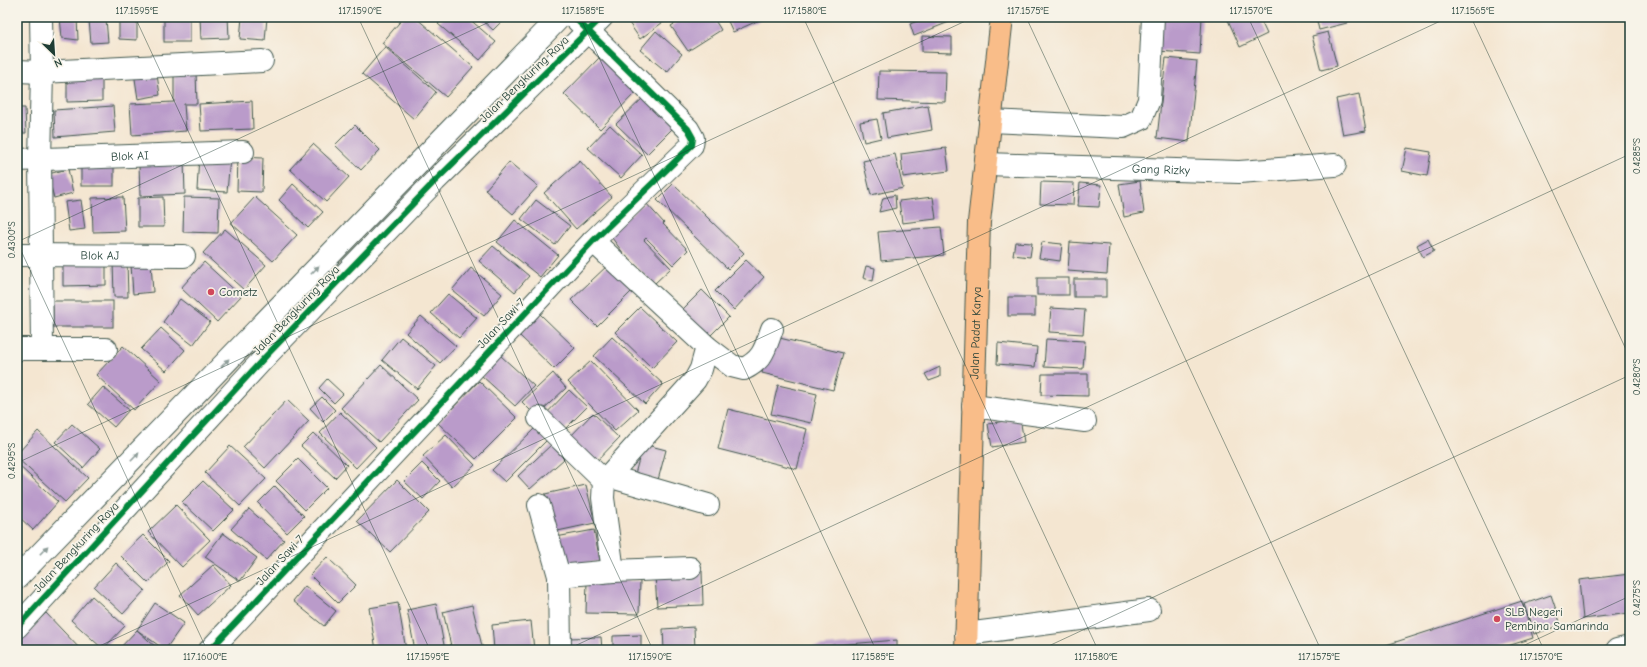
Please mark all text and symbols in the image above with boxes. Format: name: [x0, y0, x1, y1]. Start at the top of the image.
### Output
text: 117.1595°E: [116, 5, 158, 17]
text: 117.1590°E: [338, 5, 382, 17]
text: 117.1585°E: [562, 5, 604, 17]
text: 117.1580°E: [783, 5, 827, 17]
text: 117.1575°E: [1007, 5, 1049, 17]
text: 117.1570°E: [1230, 5, 1272, 17]
text: 117.1565°E: [1452, 5, 1494, 17]
street label: Jalan Bengkuring Raya: [476, 33, 572, 125]
north arrow: [34, 34, 74, 74]
text: N: [52, 55, 64, 70]
text: 0.4285°S: [1631, 137, 1643, 174]
street label: Blok AI: [111, 148, 149, 164]
street label: Gang Rizky: [1132, 162, 1191, 177]
text: 0.4300°S: [6, 221, 18, 259]
street label: Blok AJ: [81, 248, 120, 263]
street label: Jalan Bengkuring Raya: [250, 262, 342, 358]
one-way arrow: [310, 265, 320, 275]
place label: Cometz: [219, 285, 258, 299]
marker: Cometz: [206, 287, 216, 297]
street label: Jalan Padat Karya: [967, 287, 984, 380]
street label: Jalan Sawi 7: [474, 295, 528, 351]
one-way arrow: [220, 358, 230, 368]
text: 0.4280°S: [1631, 358, 1643, 395]
text: 0.4295°S: [6, 442, 18, 479]
one-way arrow: [130, 452, 139, 462]
street label: Jalan Bengkuring Raya: [30, 499, 122, 595]
street label: Jalan Sawi 7: [253, 532, 307, 588]
one-way arrow: [39, 545, 49, 555]
text: 0.4275°S: [1631, 580, 1643, 616]
place label: SLB Negeri Pembina Samarinda: [1505, 605, 1609, 633]
marker: SLB Negeri Pembina Samarinda: [1492, 614, 1502, 624]
text: 117.1600°E: [183, 651, 227, 663]
text: 117.1595°E: [407, 651, 449, 663]
text: 117.1590°E: [628, 651, 672, 663]
text: 117.1585°E: [852, 651, 894, 663]
text: 117.1580°E: [1074, 651, 1118, 663]
text: 117.1575°E: [1298, 651, 1340, 663]
text: 117.1570°E: [1520, 651, 1562, 663]

